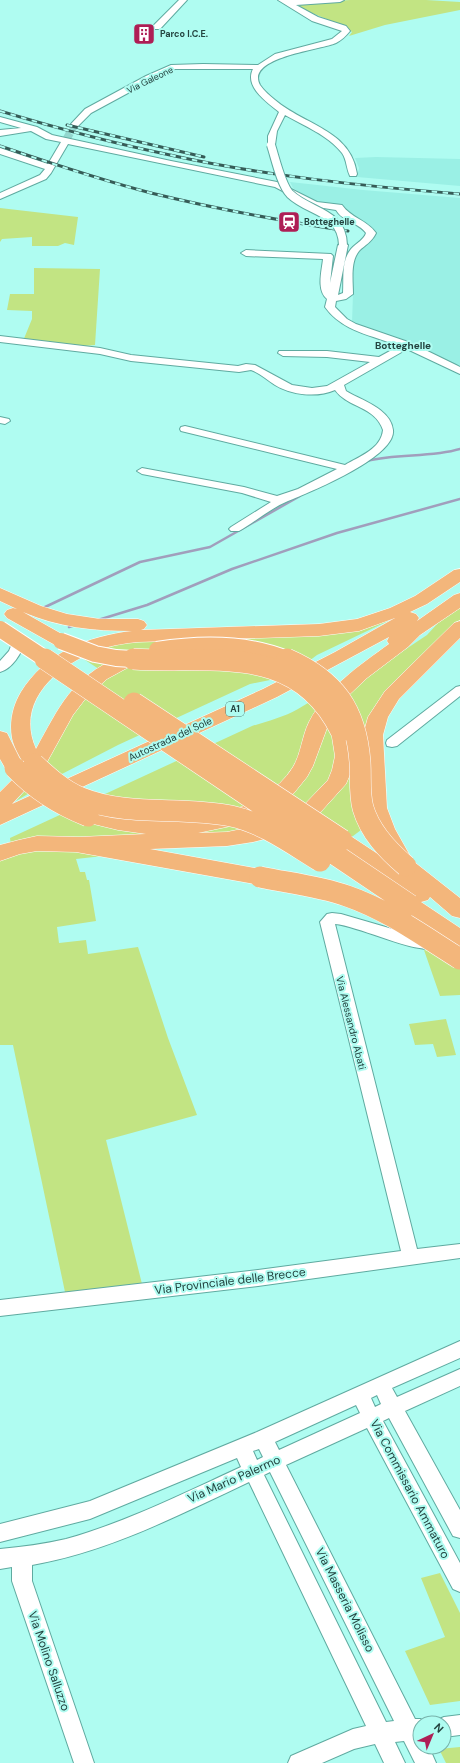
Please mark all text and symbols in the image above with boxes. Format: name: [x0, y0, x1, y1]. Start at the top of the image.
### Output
building icon: Parco I.C.E.: [131, 21, 157, 47]
place label: Parco I.C.E.: [160, 28, 208, 40]
street label: Via Galeone: [125, 64, 175, 96]
station icon: Botteghelle: [276, 209, 302, 235]
place label: Botteghelle: [304, 216, 355, 228]
district label: Botteghelle: [375, 339, 431, 352]
road number: A1: [226, 702, 244, 716]
street label: Autostrada del Sole: [126, 714, 214, 764]
street label: Via Alessandro Abati: [333, 975, 369, 1071]
street label: Via Provinciale delle Brecce: [153, 1264, 307, 1298]
street label: Via Commissario Ammaturo: [366, 1417, 454, 1561]
street label: Via Mario Palermo: [185, 1451, 283, 1507]
street label: Via Masseria Molisso: [312, 1545, 378, 1655]
street label: Via Molino Salluzzo: [24, 1609, 74, 1713]
north arrow: [412, 1715, 452, 1755]
text: N: [431, 1720, 447, 1736]

